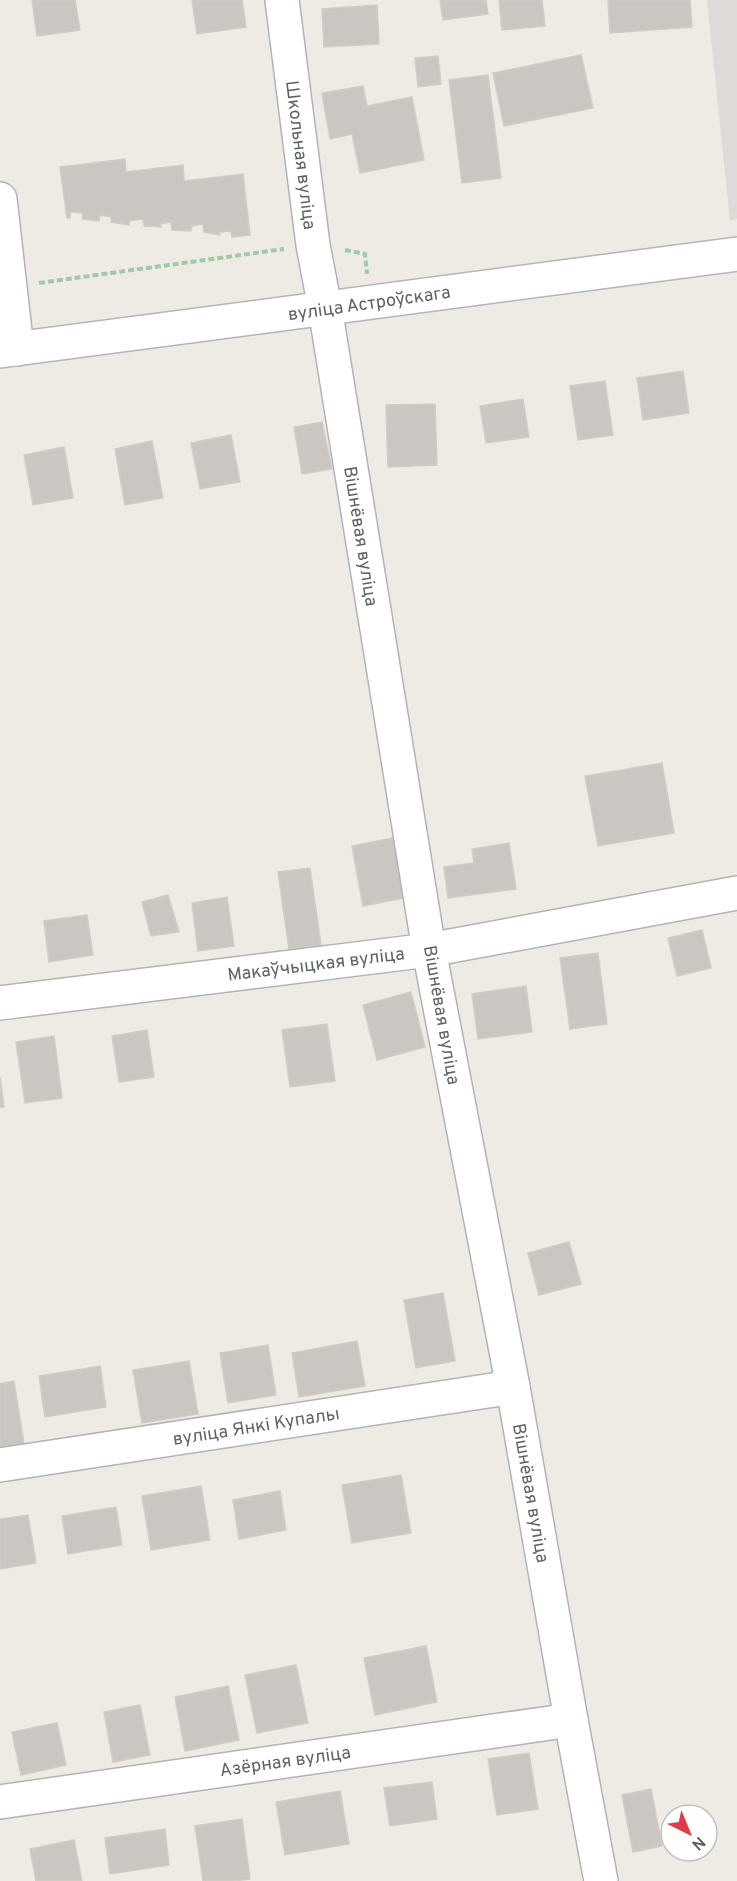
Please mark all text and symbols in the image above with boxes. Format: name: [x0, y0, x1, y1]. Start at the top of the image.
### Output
street label: Школьная вуліца: [279, 79, 320, 231]
street label: вуліца Астроўскага: [286, 282, 452, 327]
street label: Вішнёвая вуліца: [337, 465, 382, 608]
street label: Макаўчыцкая вуліца: [226, 943, 406, 988]
street label: Вішнёвая вуліца: [417, 944, 464, 1087]
street label: вуліца Янкі Купалы: [171, 1403, 341, 1452]
street label: Вішнёвая вуліца: [506, 1422, 553, 1565]
street label: Азёрная вуліца: [218, 1742, 352, 1783]
north arrow: [659, 1803, 719, 1863]
text: N: [687, 1831, 709, 1854]

